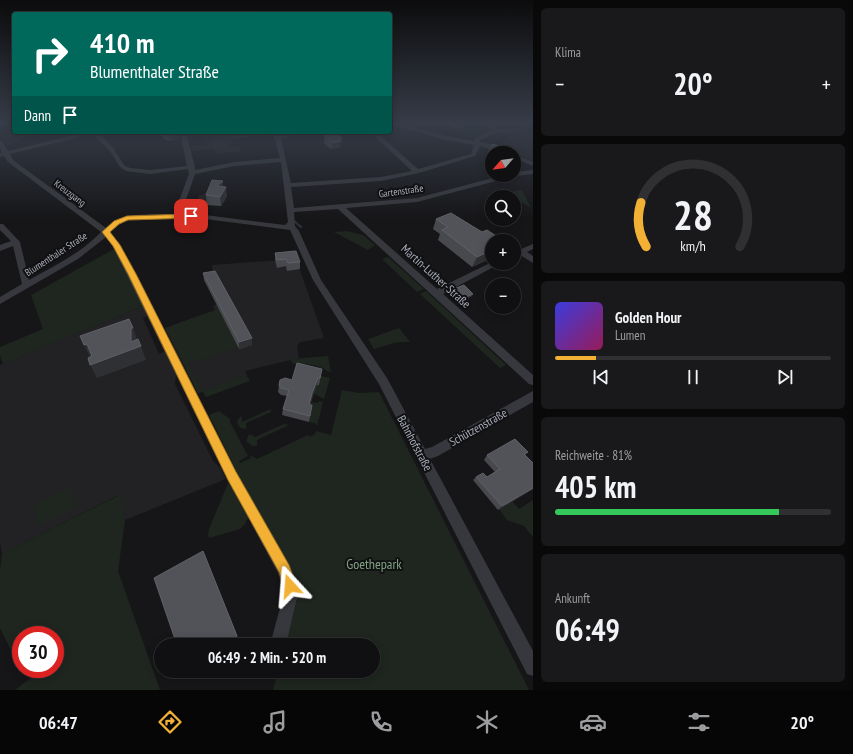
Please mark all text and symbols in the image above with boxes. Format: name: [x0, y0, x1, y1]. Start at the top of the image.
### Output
text: 410 m: [90, 24, 154, 61]
icon: right: [24, 28, 76, 80]
text: Klima: [555, 44, 581, 61]
text: Blumenthaler Straße: [90, 60, 219, 83]
text: 20°: [673, 64, 713, 103]
text: −: [555, 70, 564, 98]
text: +: [822, 70, 831, 98]
icon: arrive: [59, 104, 81, 126]
text: Dann: [24, 106, 51, 125]
north arrow: [485, 146, 521, 182]
map controls: [485, 146, 521, 314]
street label: Kreuzgang: [52, 177, 88, 209]
street label: Gartenstraße: [378, 181, 424, 201]
text: 28: [673, 187, 713, 240]
button: search: [485, 190, 521, 226]
pin: [174, 199, 208, 233]
icon: arrive: [180, 205, 202, 227]
street label: Blumenthaler Straße: [22, 229, 90, 279]
button: +: [485, 234, 521, 270]
text: km/h: [680, 235, 706, 254]
street label: Martin-Luther-Straße: [398, 241, 474, 311]
button: −: [485, 278, 521, 314]
text: Golden Hour: [615, 308, 682, 327]
text: Lumen: [615, 327, 645, 344]
icon: previous: [590, 366, 612, 388]
icon: pause: [682, 366, 704, 388]
icon: next: [774, 366, 796, 388]
street label: Schützenstraße: [446, 405, 510, 449]
street label: Bahnhofstraße: [394, 413, 436, 473]
text: Reichweite · 81%: [555, 447, 632, 464]
text: 405 km: [555, 467, 636, 506]
park label: Goethepark: [346, 555, 402, 573]
position arrow: [269, 565, 311, 607]
text: Ankunft: [555, 590, 590, 607]
text: 06:49: [555, 610, 620, 649]
speed limit sign: 30: [12, 626, 64, 678]
text: 06:49 · 2 Min. · 520 m: [208, 648, 326, 667]
icon: directions: [156, 708, 184, 736]
icon: music: [261, 708, 289, 736]
icon: phone: [367, 708, 395, 736]
icon: climate: [473, 708, 501, 736]
icon: car: [579, 708, 607, 736]
icon: filters: [685, 708, 713, 736]
text: 06:47: [39, 711, 78, 734]
text: 20°: [790, 711, 814, 734]

